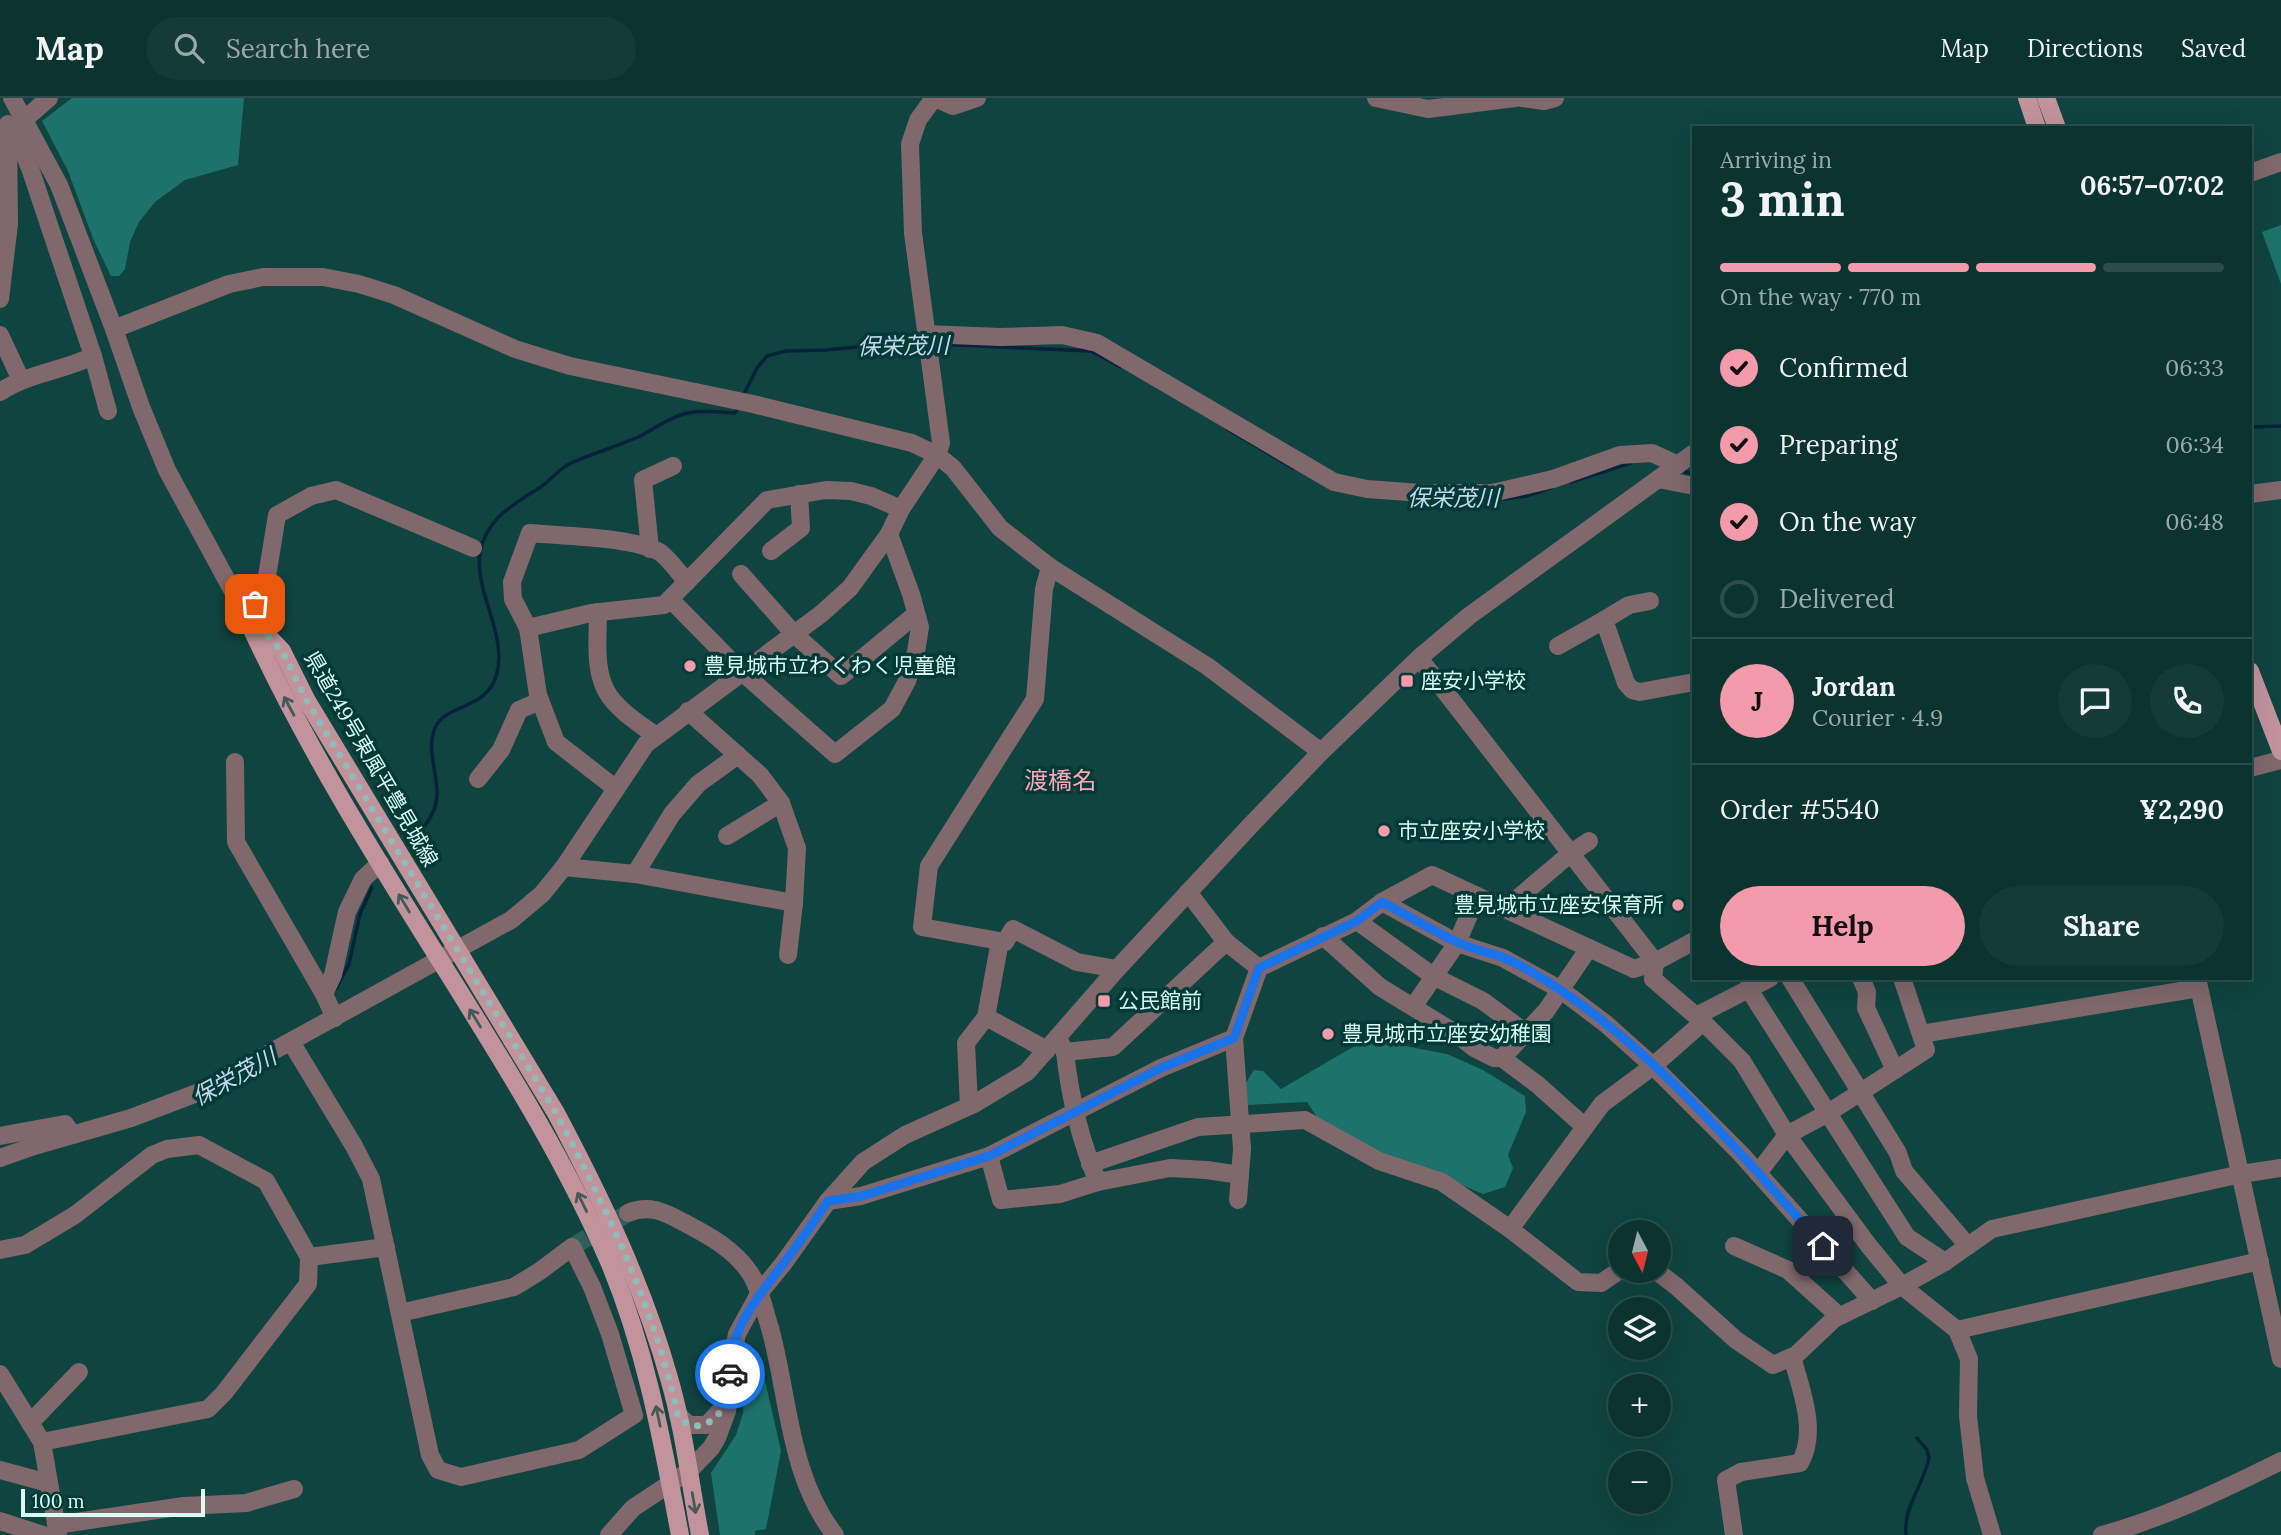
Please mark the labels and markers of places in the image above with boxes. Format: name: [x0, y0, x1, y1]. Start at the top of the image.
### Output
pin: [225, 574, 285, 634]
place label: 豊見城市立わくわく児童館: [704, 652, 956, 679]
marker: 豊見城市立わくわく児童館: [682, 658, 698, 674]
place label: 座安小学校: [1421, 667, 1526, 694]
marker: 座安小学校: [1399, 673, 1415, 689]
place label: 市立座安小学校: [1398, 817, 1545, 844]
marker: 市立座安小学校: [1376, 823, 1392, 839]
place label: 豊見城市立座安保育所: [1454, 891, 1664, 918]
marker: 豊見城市立座安保育所: [1670, 897, 1686, 913]
place label: 公民館前: [1118, 987, 1202, 1014]
marker: 公民館前: [1096, 993, 1112, 1009]
place label: 豊見城市立座安幼稚園: [1342, 1020, 1552, 1047]
marker: 豊見城市立座安幼稚園: [1320, 1026, 1336, 1042]
pin: [1793, 1216, 1853, 1276]

